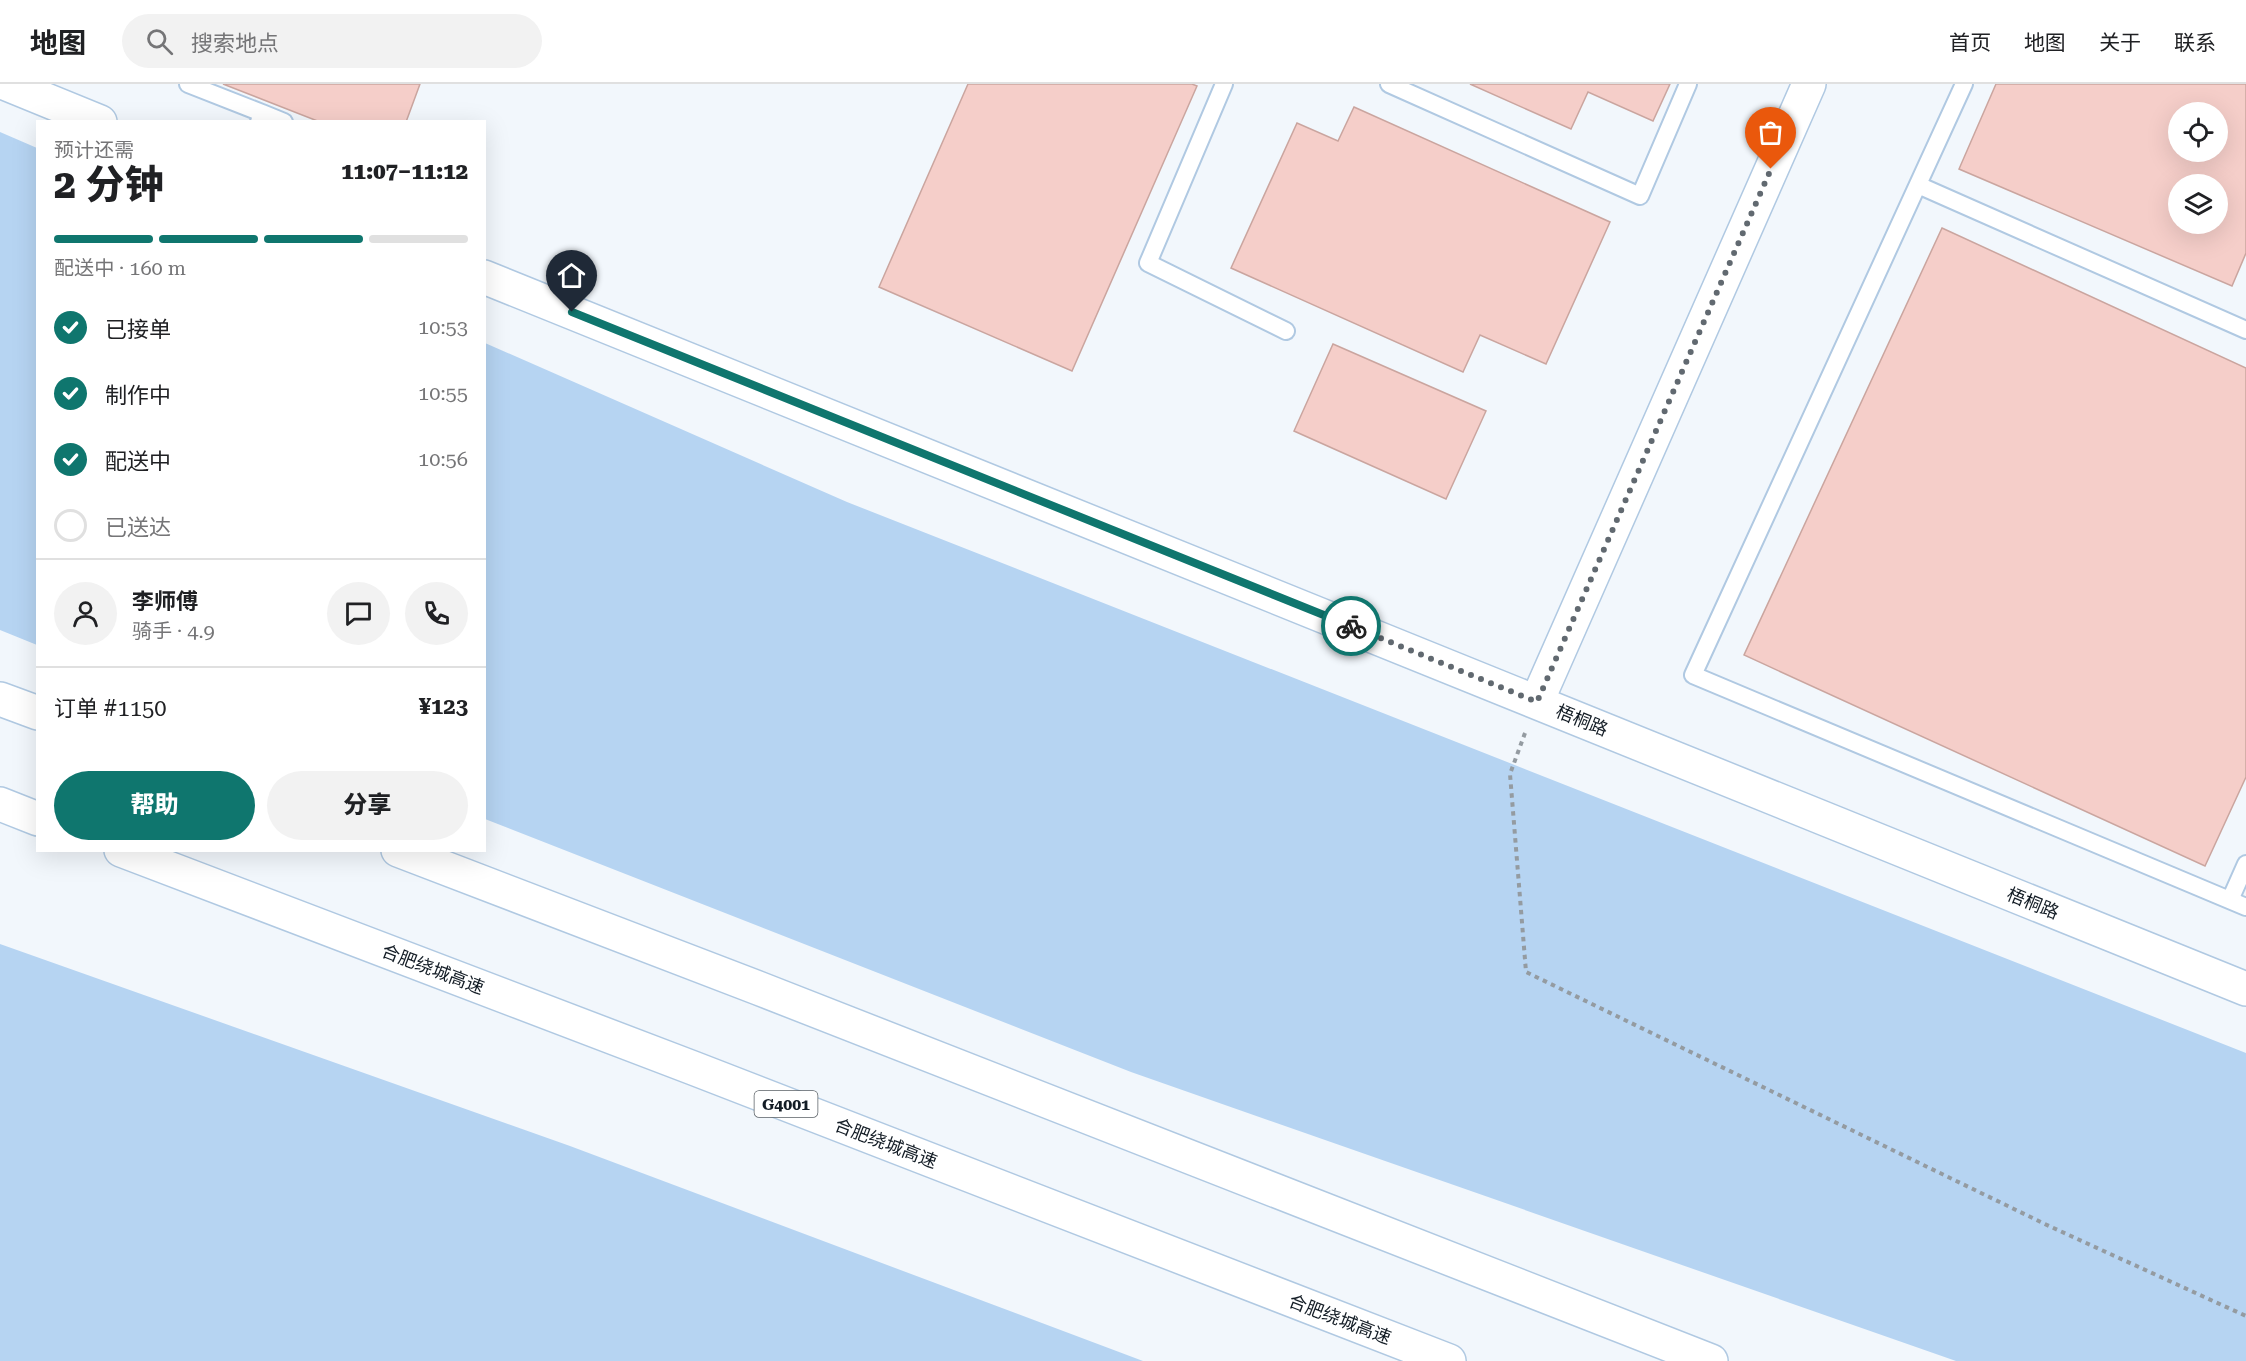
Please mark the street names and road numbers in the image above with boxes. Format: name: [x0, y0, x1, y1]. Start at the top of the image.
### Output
street label: 梧桐路: [1553, 700, 1611, 740]
street label: 梧桐路: [2004, 883, 2062, 923]
street label: 合肥绕城高速: [379, 940, 487, 998]
road number: G4001: [754, 1091, 818, 1117]
street label: 合肥绕城高速: [832, 1114, 940, 1172]
street label: 合肥绕城高速: [1286, 1290, 1394, 1348]

